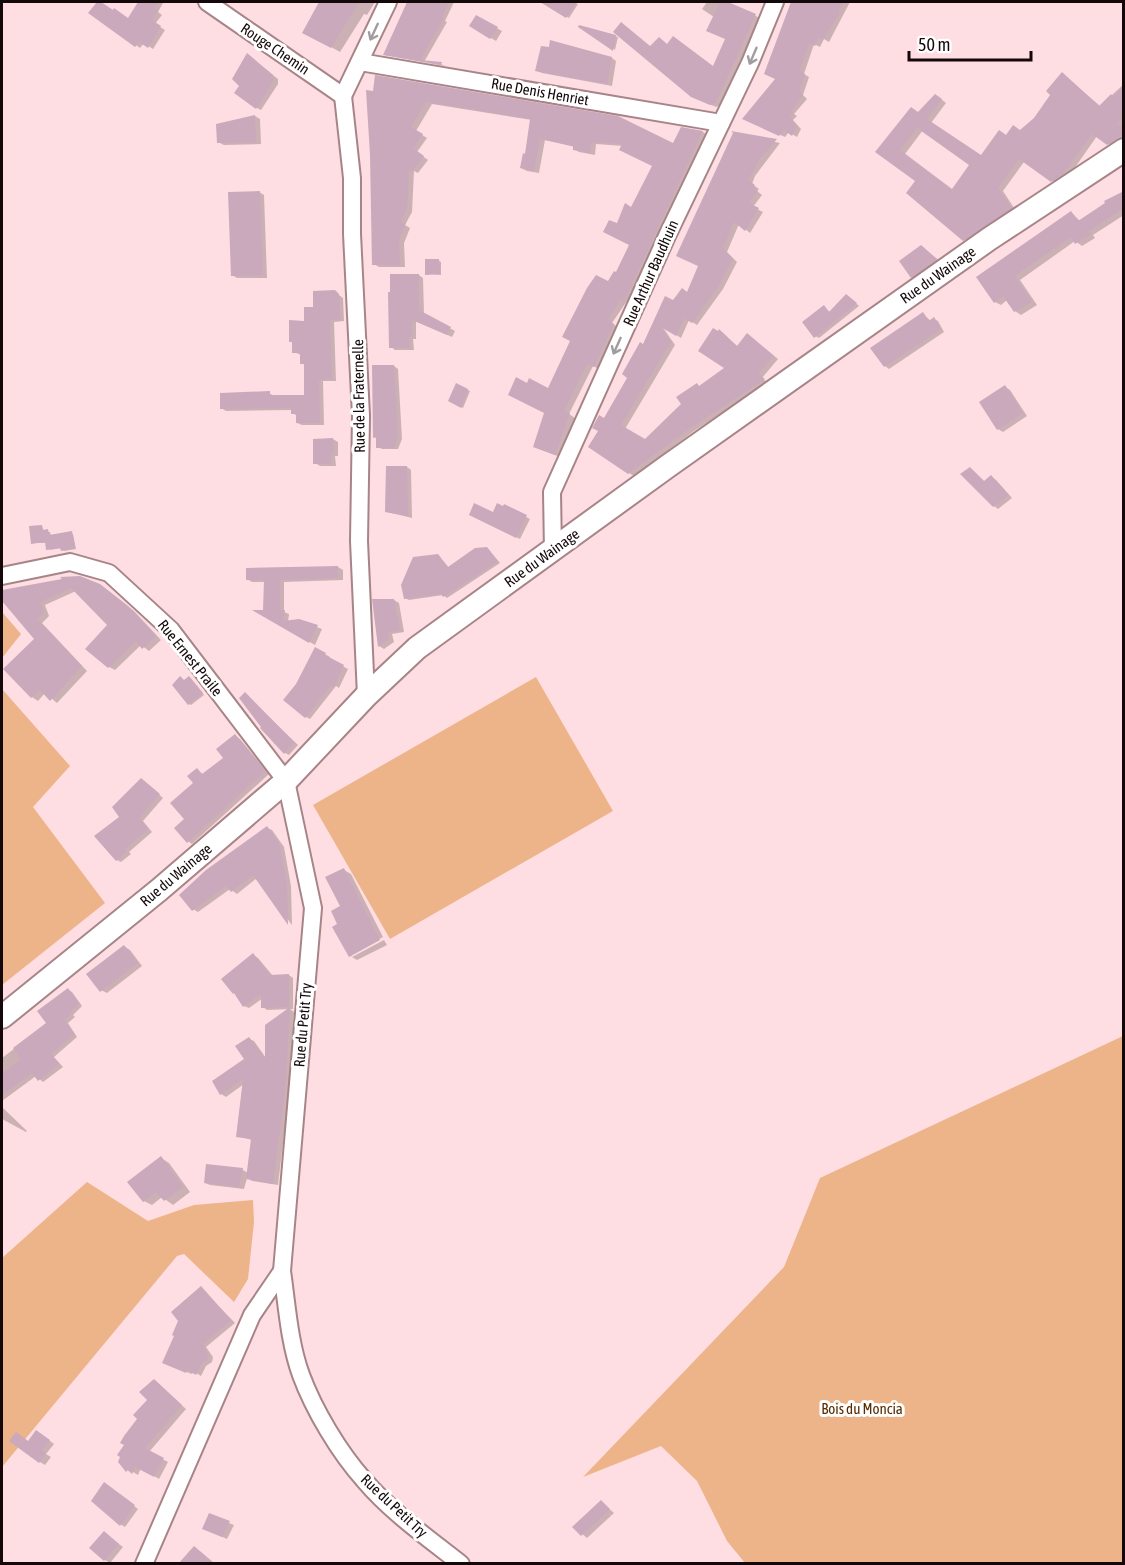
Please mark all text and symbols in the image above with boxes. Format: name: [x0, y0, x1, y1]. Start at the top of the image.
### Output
street label: Rouge Chemin: [238, 19, 313, 78]
one-way arrow: [367, 22, 379, 40]
scale bar: [909, 24, 1030, 62]
text: 50 m: [918, 34, 950, 55]
one-way arrow: [747, 46, 758, 64]
street label: Rue Denis Henriet: [490, 75, 590, 108]
street label: Rue Arthur Baudhuin: [620, 217, 682, 328]
street label: Rue du Wainage: [897, 242, 979, 307]
one-way arrow: [611, 337, 623, 355]
street label: Rue de la Fraternelle: [349, 339, 368, 453]
street label: Rue du Wainage: [501, 525, 582, 590]
street label: Rue Ernest Praile: [155, 616, 226, 699]
street label: Rue du Wainage: [136, 840, 215, 909]
street label: Rue du Petit Try: [290, 982, 315, 1068]
park label: Bois du Moncia: [821, 1400, 903, 1417]
street label: Rue du Petit Try: [358, 1471, 431, 1541]

